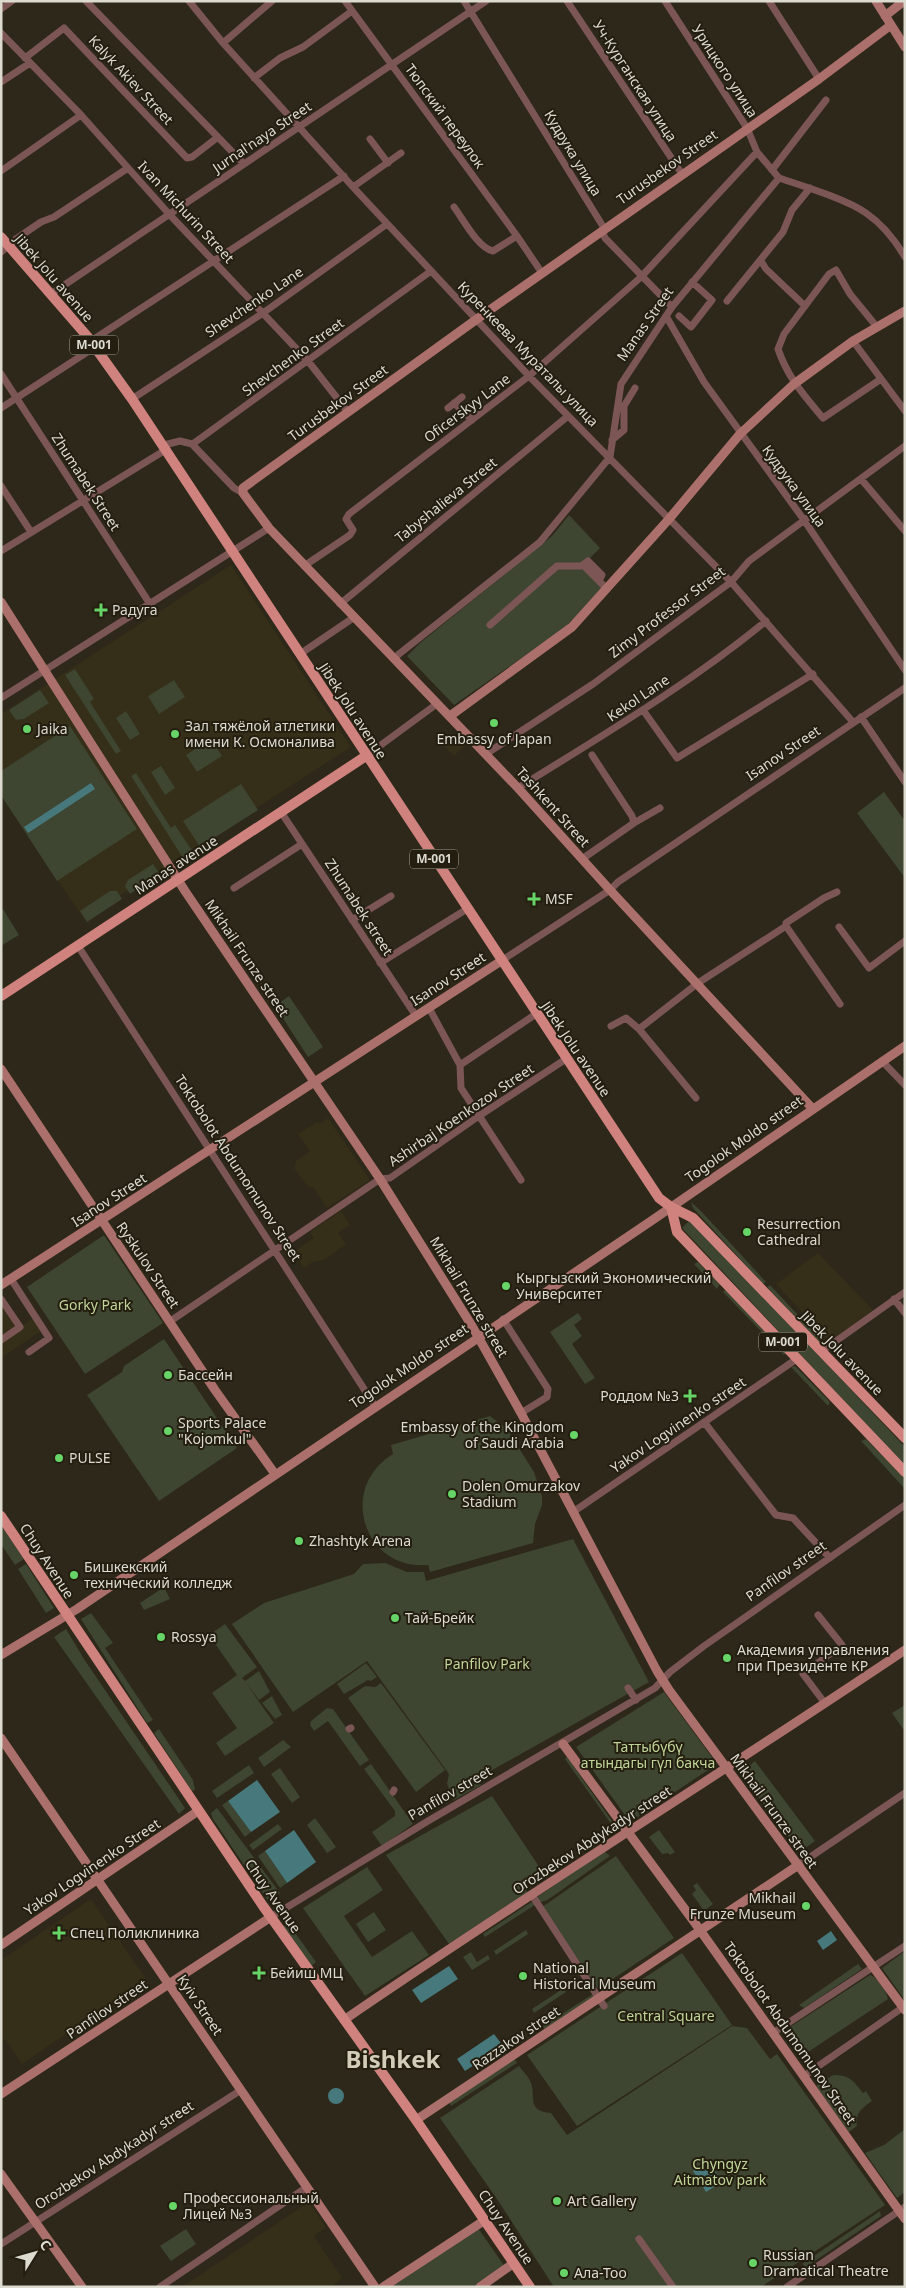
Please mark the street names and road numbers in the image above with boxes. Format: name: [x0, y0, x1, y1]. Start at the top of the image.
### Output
street label: Уч-Курганская улица: [589, 16, 682, 145]
street label: Урицкого улица: [688, 21, 763, 121]
street label: Kalyk Akiev Street: [85, 31, 178, 129]
street label: Тюпский переулок: [401, 60, 490, 172]
street label: Jurnal'naya Street: [207, 96, 315, 178]
street label: Кудрука улица: [540, 106, 607, 199]
street label: Turusbekov Street: [613, 125, 721, 208]
street label: Ivan Michurin Street: [134, 156, 239, 267]
street label: Jibek Jolu avenue: [9, 228, 98, 326]
street label: Shevchenko Lane: [201, 262, 307, 341]
street label: Куренкеева Мураталы улица: [454, 277, 603, 430]
street label: Manas Street: [612, 283, 677, 365]
street label: Shevchenko Street: [238, 313, 348, 400]
road number: М-001: [70, 336, 118, 354]
street label: Turusbekov Street: [284, 360, 391, 445]
street label: Oficerskyy Lane: [420, 369, 514, 446]
street label: Zhumabek Street: [48, 429, 125, 534]
street label: Кудрука улица: [758, 441, 831, 531]
street label: Tabyshalieva Street: [391, 453, 501, 547]
street label: Zimy Professor Street: [605, 562, 729, 662]
street label: Jibek Jolu avenue: [314, 657, 392, 763]
street label: Kekol Lane: [603, 670, 673, 725]
street label: Isanov Street: [742, 721, 824, 785]
street label: Tashkent Street: [512, 763, 594, 851]
street label: Manas avenue: [131, 831, 221, 899]
road number: М-001: [410, 850, 458, 869]
street label: Zhumabek street: [321, 855, 398, 959]
street label: Mikhail Frunze street: [201, 895, 294, 1020]
street label: Isanov Street: [406, 947, 489, 1010]
street label: Jibek Jolu avenue: [536, 996, 615, 1100]
street label: Ashirbaj Koenkozov Street: [384, 1059, 537, 1170]
street label: Toktobolot Abdumomunov Street: [171, 1071, 306, 1265]
street label: Togolok Moldo street: [681, 1091, 806, 1186]
street label: Isanov Street: [67, 1168, 150, 1231]
street label: Ryskulov Street: [112, 1218, 184, 1312]
street label: Mikhail Frunze street: [426, 1233, 513, 1361]
street label: Jibek Jolu avenue: [795, 1305, 888, 1399]
street label: Togolok Moldo street: [346, 1319, 472, 1412]
road number: М-001: [759, 1332, 807, 1351]
street label: Yakov Logvinenko street: [606, 1372, 749, 1477]
street label: Chuy Avenue: [16, 1519, 79, 1602]
street label: Panfilov street: [742, 1536, 830, 1605]
street label: Mikhail Frunze street: [726, 1749, 823, 1872]
street label: Panfilov street: [404, 1761, 495, 1824]
street label: Orozbekov Abdykadyr street: [508, 1781, 675, 1898]
street label: Yakov Logvinenko Street: [20, 1814, 164, 1919]
street label: Chuy Avenue: [241, 1855, 306, 1937]
street label: Toktobolot Abdumomunov Street: [720, 1938, 861, 2128]
street label: Kyiv Street: [173, 1971, 228, 2039]
street label: Panfilov street: [62, 1974, 151, 2043]
street label: Razzakov street: [468, 2001, 563, 2074]
street label: Orozbekov Abdykadyr street: [30, 2096, 197, 2213]
street label: Chuy Avenue: [474, 2186, 538, 2268]

